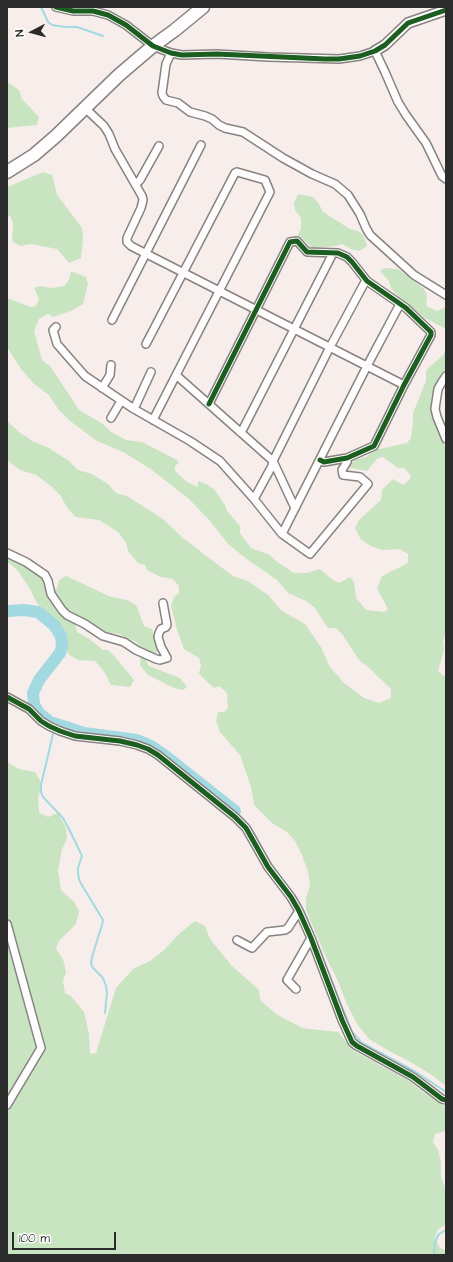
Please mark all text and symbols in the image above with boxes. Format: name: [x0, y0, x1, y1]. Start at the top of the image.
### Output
north arrow: [12, 12, 52, 52]
text: N: [12, 29, 27, 38]
scale bar: [14, 1224, 118, 1250]
text: 100 m: [19, 1230, 50, 1247]

